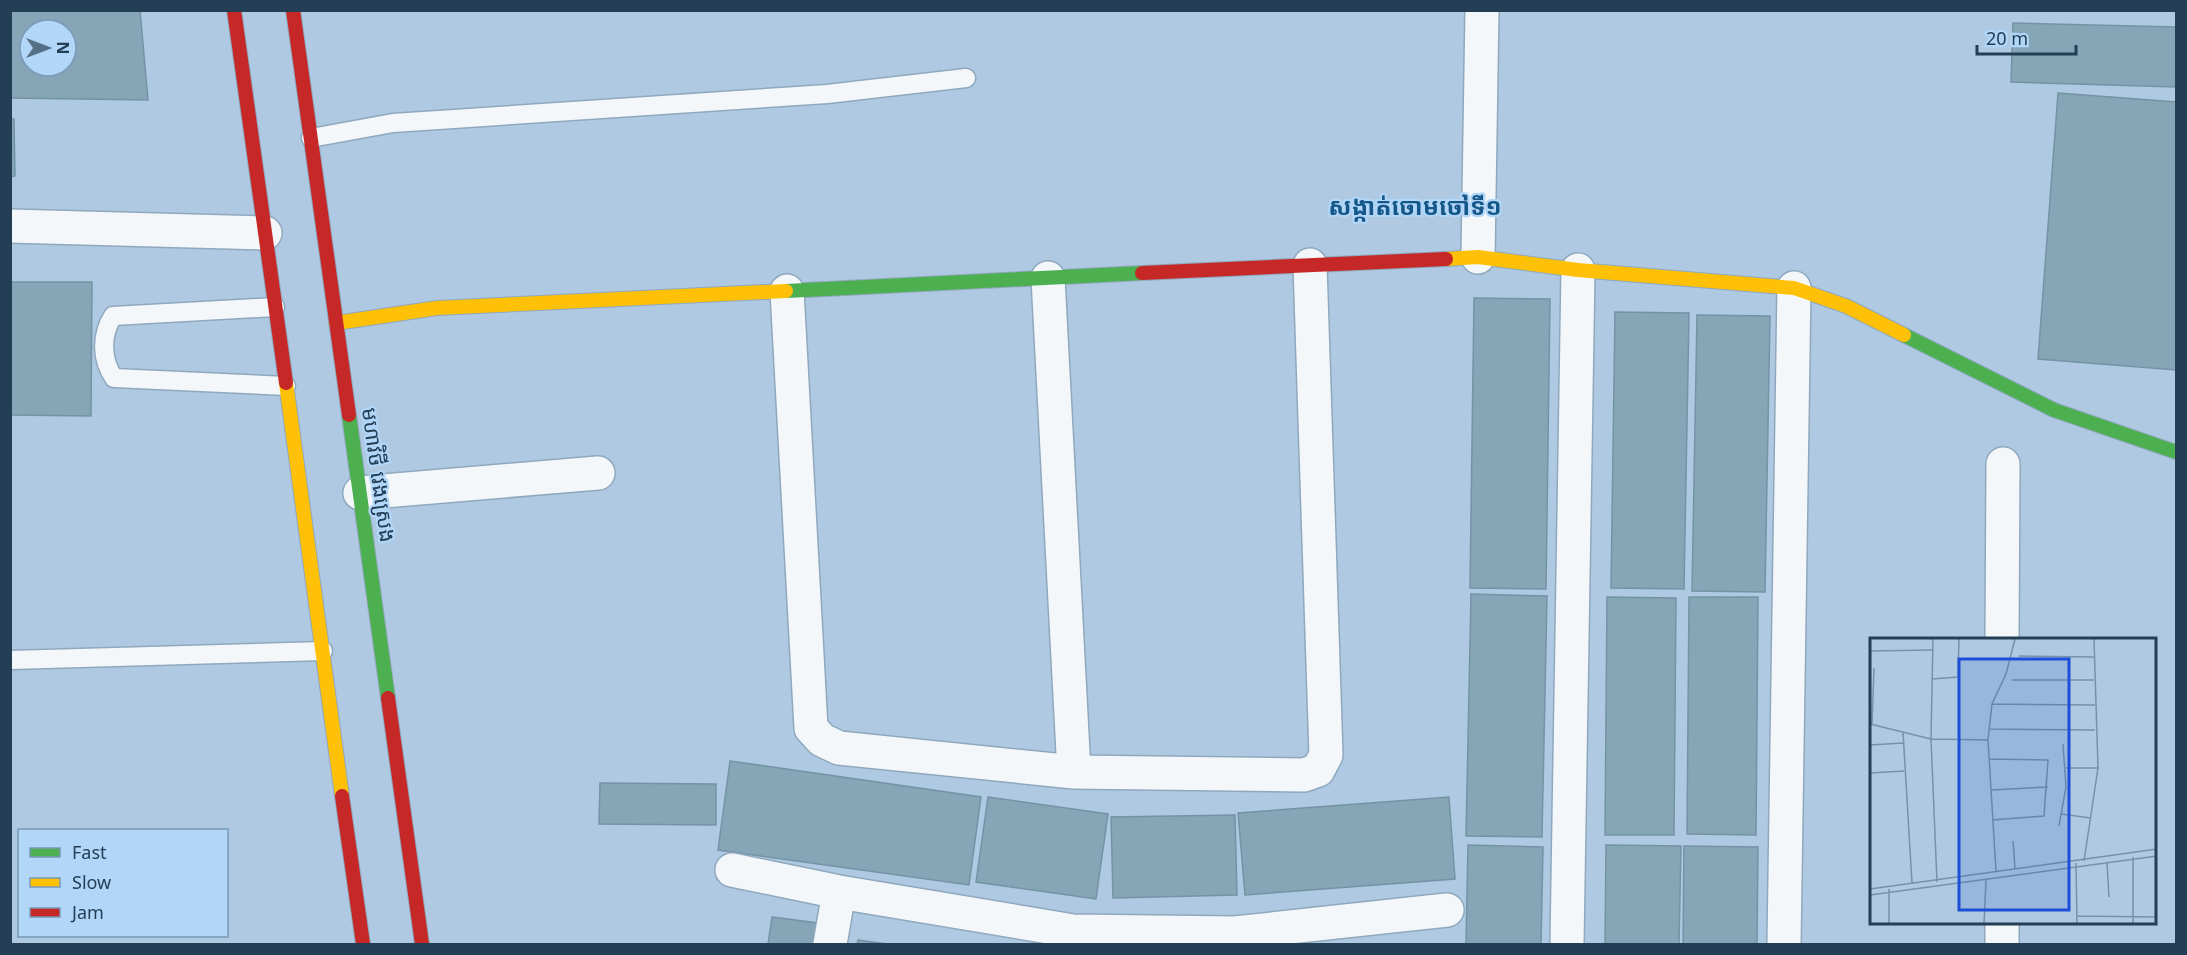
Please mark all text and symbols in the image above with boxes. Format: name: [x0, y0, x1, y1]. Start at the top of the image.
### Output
north arrow: [18, 18, 78, 78]
scale bar: [1977, 18, 2076, 56]
text: 20 m: [1986, 26, 2028, 50]
text: N: [52, 42, 74, 54]
district label: សង្កាត់ចោមចៅទី១: [1328, 189, 1502, 222]
street label: មហាវិថី វេងស្រេង: [356, 406, 402, 544]
inset map: [1870, 638, 2157, 925]
legend: [18, 829, 228, 937]
text: Fast: [72, 840, 107, 864]
text: Slow: [72, 870, 111, 894]
text: Jam: [70, 900, 104, 924]

